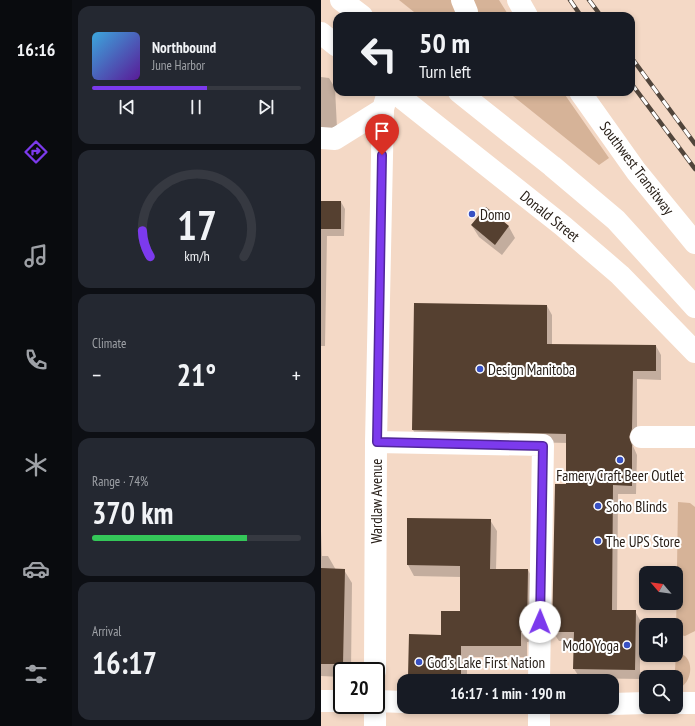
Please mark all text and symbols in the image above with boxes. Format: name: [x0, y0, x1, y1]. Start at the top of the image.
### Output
text: 50 m: [419, 24, 470, 61]
icon: left: [353, 28, 405, 80]
text: 16:16: [17, 38, 55, 61]
text: Northbound: [152, 38, 216, 57]
text: June Harbor: [152, 57, 205, 74]
text: Turn left: [419, 60, 471, 83]
icon: previous: [116, 96, 138, 118]
icon: pause: [185, 96, 207, 118]
icon: next: [255, 96, 277, 118]
pin: [365, 114, 399, 155]
street label: Southwest Transitway: [596, 118, 679, 219]
icon: arrive: [371, 120, 393, 142]
icon: directions: [22, 138, 50, 166]
street label: Donald Street: [516, 186, 584, 246]
text: 17: [177, 198, 216, 251]
place label: Domo: [480, 205, 511, 224]
marker: Domo: [467, 209, 477, 219]
icon: music: [22, 242, 50, 270]
text: km/h: [184, 246, 209, 265]
text: Climate: [92, 335, 126, 352]
icon: phone: [22, 346, 50, 374]
text: 21°: [177, 355, 216, 394]
place label: Design Manitoba: [488, 360, 575, 379]
text: −: [92, 361, 101, 389]
text: +: [292, 361, 301, 389]
marker: Design Manitoba: [475, 364, 485, 374]
icon: climate: [22, 451, 50, 479]
marker: Famery Craft Beer Outlet: [615, 455, 625, 465]
street label: Wardlaw Avenue: [367, 459, 386, 543]
place label: Famery Craft Beer Outlet: [556, 466, 684, 485]
text: Range · 74%: [92, 473, 148, 490]
text: 370 km: [92, 493, 173, 532]
place label: Soho Blinds: [606, 497, 667, 516]
marker: Soho Blinds: [593, 501, 603, 511]
place label: The UPS Store: [606, 532, 680, 551]
marker: The UPS Store: [593, 536, 603, 546]
icon: car: [22, 555, 50, 583]
north arrow: [639, 566, 683, 610]
map controls: [639, 566, 683, 714]
position arrow: [519, 601, 561, 643]
button: sound: [639, 618, 683, 662]
text: Arrival: [92, 623, 121, 640]
place label: Modo Yoga: [562, 636, 619, 655]
marker: Modo Yoga: [622, 640, 632, 650]
text: 16:17: [92, 643, 157, 682]
place label: God's Lake First Nation: [427, 653, 545, 672]
marker: God's Lake First Nation: [414, 657, 424, 667]
icon: filters: [22, 660, 50, 688]
speed limit sign: 20: [333, 662, 385, 714]
button: search: [639, 670, 683, 714]
text: 16:17 · 1 min · 190 m: [450, 684, 566, 703]

